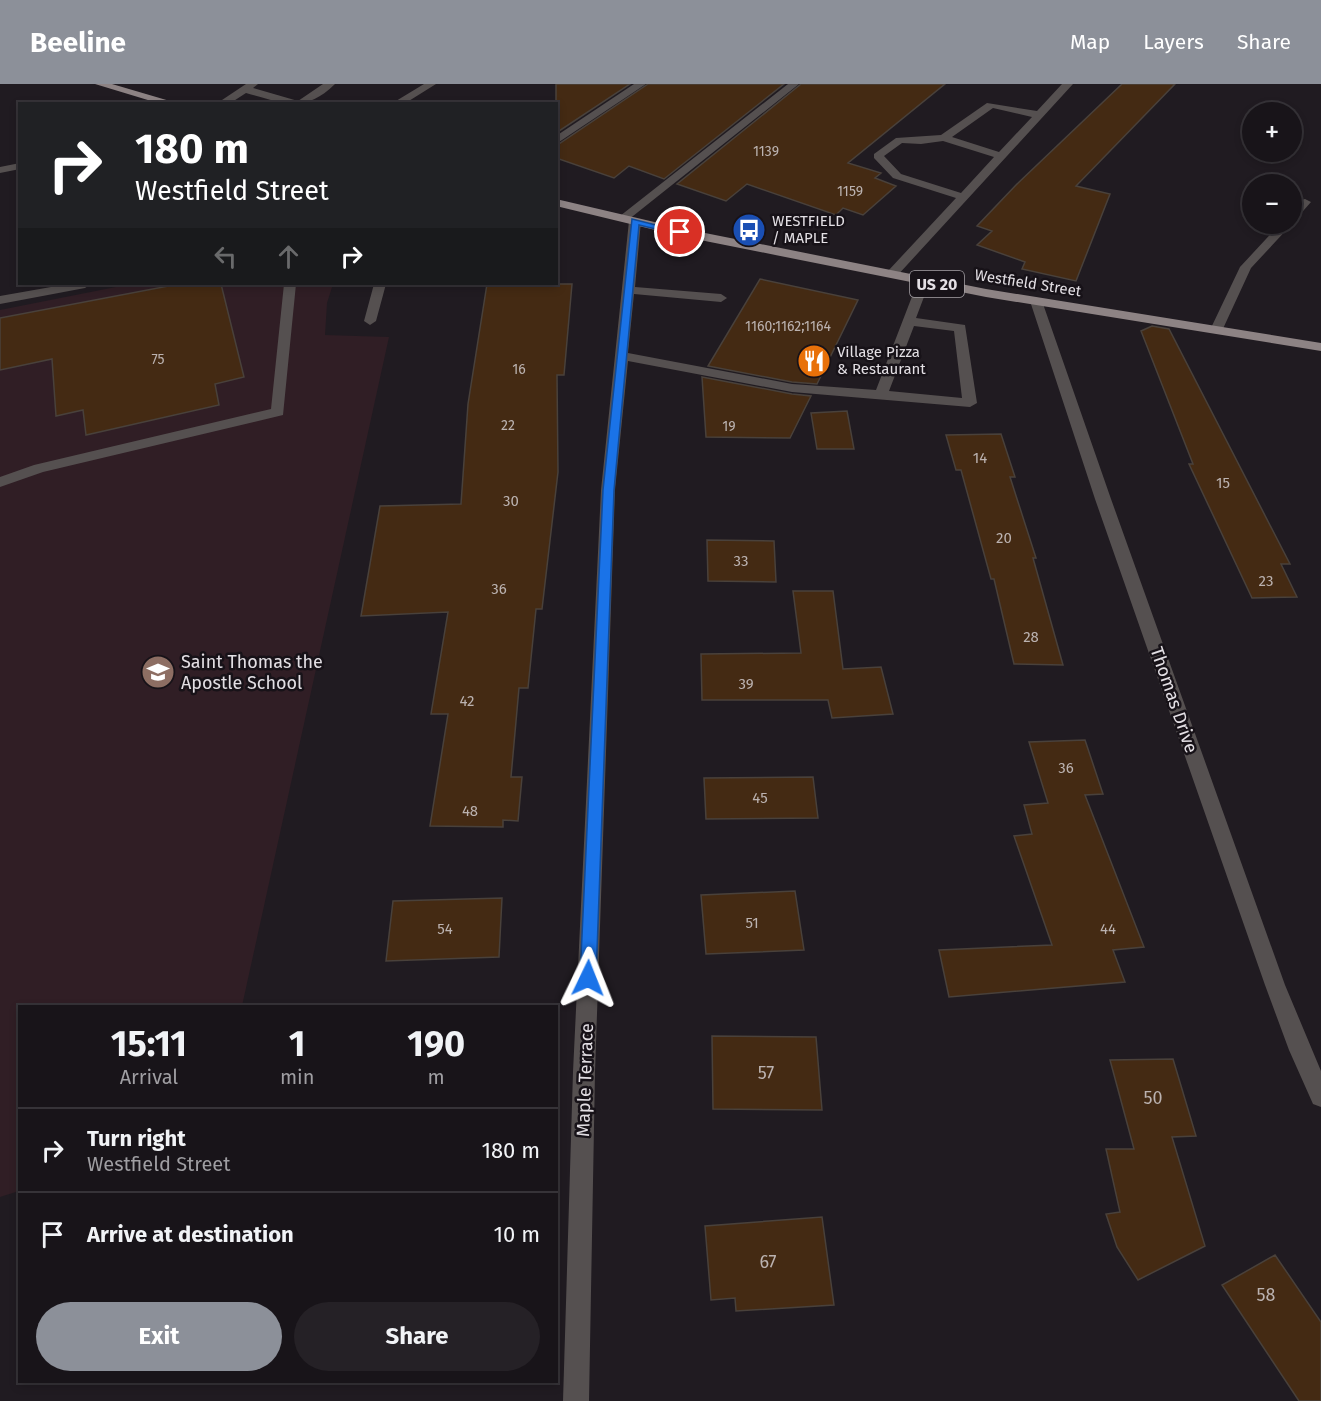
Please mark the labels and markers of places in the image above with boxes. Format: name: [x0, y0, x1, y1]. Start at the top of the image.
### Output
pin: [654, 206, 705, 257]
bus stop icon: WESTFIELD / MAPLE: [731, 212, 767, 248]
place label: WESTFIELD / MAPLE: [772, 212, 845, 247]
restaurant icon: Village Pizza & Restaurant: [796, 343, 832, 379]
place label: Village Pizza & Restaurant: [837, 343, 926, 378]
place label: Saint Thomas the Apostle School: [181, 651, 323, 694]
school or university icon: Saint Thomas the Apostle School: [140, 654, 176, 690]

